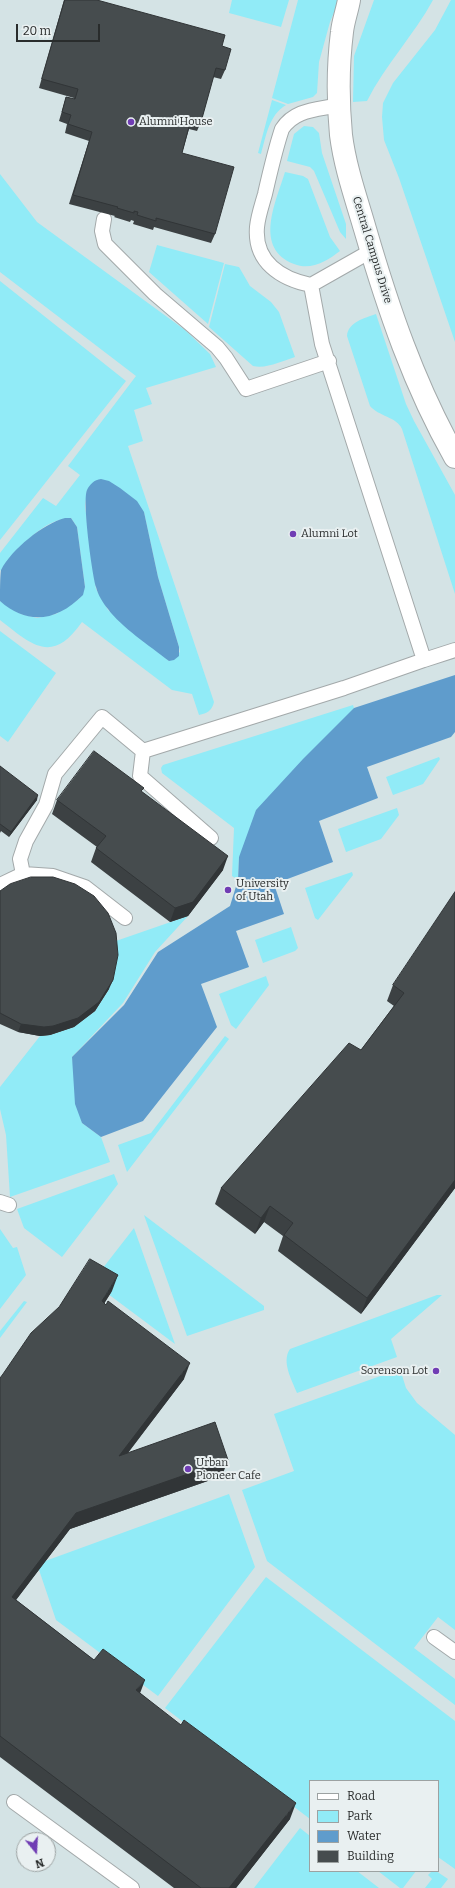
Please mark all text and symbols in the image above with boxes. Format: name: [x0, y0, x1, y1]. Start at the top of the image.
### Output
scale bar: [18, 16, 102, 42]
text: 20 m: [23, 24, 51, 38]
place label: Alumni House: [139, 115, 213, 129]
marker: Alumni House: [126, 117, 136, 127]
street label: Central Campus Drive: [349, 195, 395, 305]
place label: Alumni Lot: [301, 527, 358, 541]
marker: Alumni Lot: [288, 529, 298, 539]
place label: University of Utah: [236, 877, 289, 903]
marker: University of Utah: [223, 885, 233, 895]
place label: Sorenson Lot: [361, 1364, 428, 1378]
marker: Sorenson Lot: [431, 1366, 441, 1376]
place label: Urban Pioneer Cafe: [196, 1456, 261, 1482]
marker: Urban Pioneer Cafe: [183, 1464, 193, 1474]
legend: [309, 1780, 439, 1872]
text: Road: [347, 1789, 375, 1803]
text: Park: [347, 1809, 372, 1823]
text: Water: [347, 1829, 381, 1843]
north arrow: [16, 1832, 56, 1872]
text: Building: [347, 1849, 394, 1863]
text: N: [34, 1855, 46, 1870]

